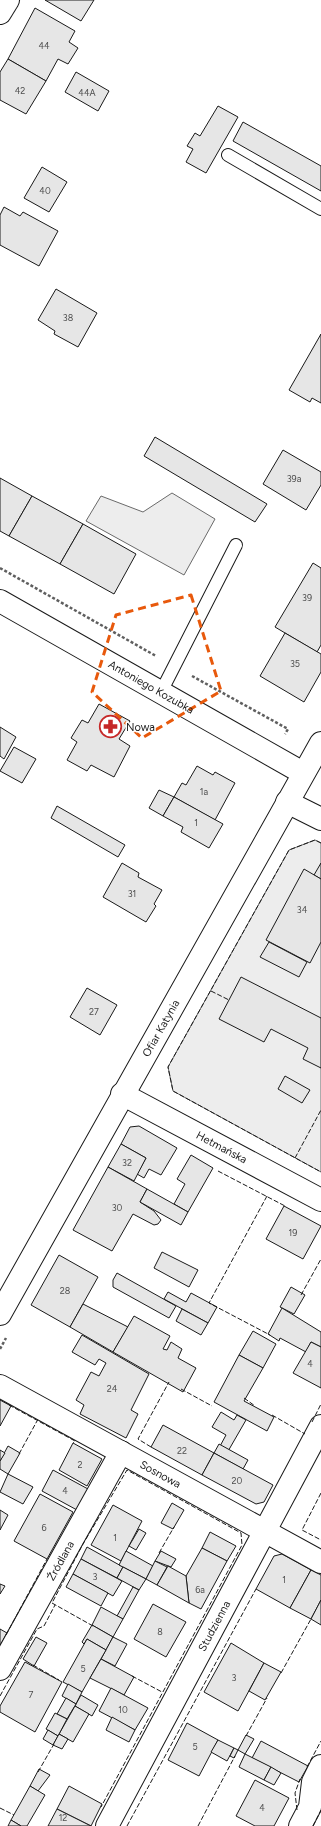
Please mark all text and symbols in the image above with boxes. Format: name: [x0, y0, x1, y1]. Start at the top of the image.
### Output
house number: 44: [38, 40, 50, 51]
house number: 42: [15, 85, 25, 96]
house number: 44A: [78, 87, 96, 98]
house number: 40: [39, 185, 51, 196]
house number: 38: [63, 312, 74, 323]
house number: 39a: [287, 473, 302, 484]
house number: 39: [302, 592, 312, 603]
street label: Antoniego Kozubka: [106, 657, 196, 716]
house number: 35: [290, 658, 300, 669]
pharmacy icon: Nowa: [97, 714, 123, 740]
place label: Nowa: [126, 721, 155, 734]
house number: 1a: [200, 786, 209, 797]
house number: 1: [194, 817, 198, 828]
house number: 31: [128, 888, 136, 899]
house number: 34: [297, 904, 308, 915]
street label: Ofiar Katynia: [139, 997, 182, 1059]
house number: 27: [89, 1006, 99, 1017]
street label: Hetmańska: [194, 1128, 249, 1166]
house number: 32: [122, 1157, 132, 1168]
house number: 30: [112, 1202, 123, 1213]
house number: 19: [289, 1227, 297, 1238]
house number: 28: [60, 1285, 71, 1296]
house number: 4: [307, 1358, 313, 1369]
house number: 24: [107, 1383, 118, 1394]
house number: 22: [177, 1445, 187, 1456]
street label: Sosnowa: [138, 1458, 183, 1490]
house number: 2: [77, 1459, 83, 1470]
house number: 20: [232, 1475, 243, 1486]
house number: 4: [62, 1485, 68, 1496]
house number: 6: [41, 1522, 47, 1533]
house number: 1: [113, 1532, 117, 1543]
street label: Źródlana: [43, 1539, 77, 1583]
house number: 3: [93, 1571, 98, 1582]
house number: 1: [282, 1574, 286, 1585]
house number: 6a: [195, 1584, 205, 1595]
street label: Studzienna: [195, 1598, 233, 1653]
house number: 8: [157, 1626, 163, 1637]
house number: 5: [80, 1663, 86, 1674]
house number: 3: [232, 1672, 237, 1683]
house number: 7: [29, 1689, 34, 1700]
house number: 10: [118, 1704, 128, 1715]
house number: 5: [192, 1741, 198, 1752]
house number: 4: [259, 1802, 265, 1813]
house number: 12: [59, 1812, 67, 1823]

